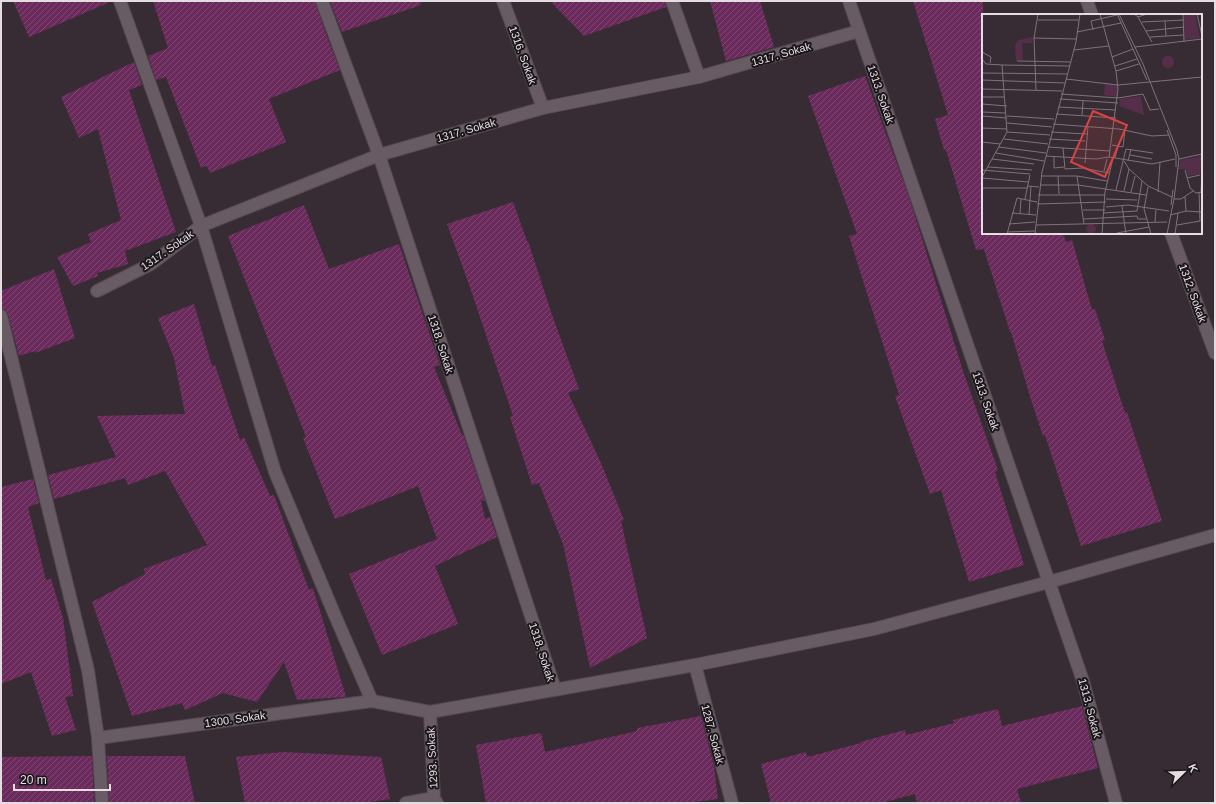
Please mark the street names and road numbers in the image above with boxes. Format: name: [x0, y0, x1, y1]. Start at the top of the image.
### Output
street label: 1316. Sokak: [507, 24, 539, 86]
street label: 1317. Sokak: [750, 40, 813, 68]
street label: 1313. Sokak: [865, 63, 897, 125]
street label: 1317. Sokak: [435, 116, 498, 144]
street label: 1317. Sokak: [139, 227, 196, 272]
street label: 1312. Sokak: [1177, 262, 1209, 324]
street label: 1318. Sokak: [426, 313, 456, 375]
street label: 1313. Sokak: [970, 370, 1002, 432]
street label: 1318. Sokak: [527, 621, 557, 683]
street label: 1313. Sokak: [1076, 677, 1104, 740]
street label: 1287. Sokak: [699, 703, 727, 766]
street label: 1300. Sokak: [204, 709, 267, 729]
street label: 1293. Sokak: [424, 727, 440, 789]

